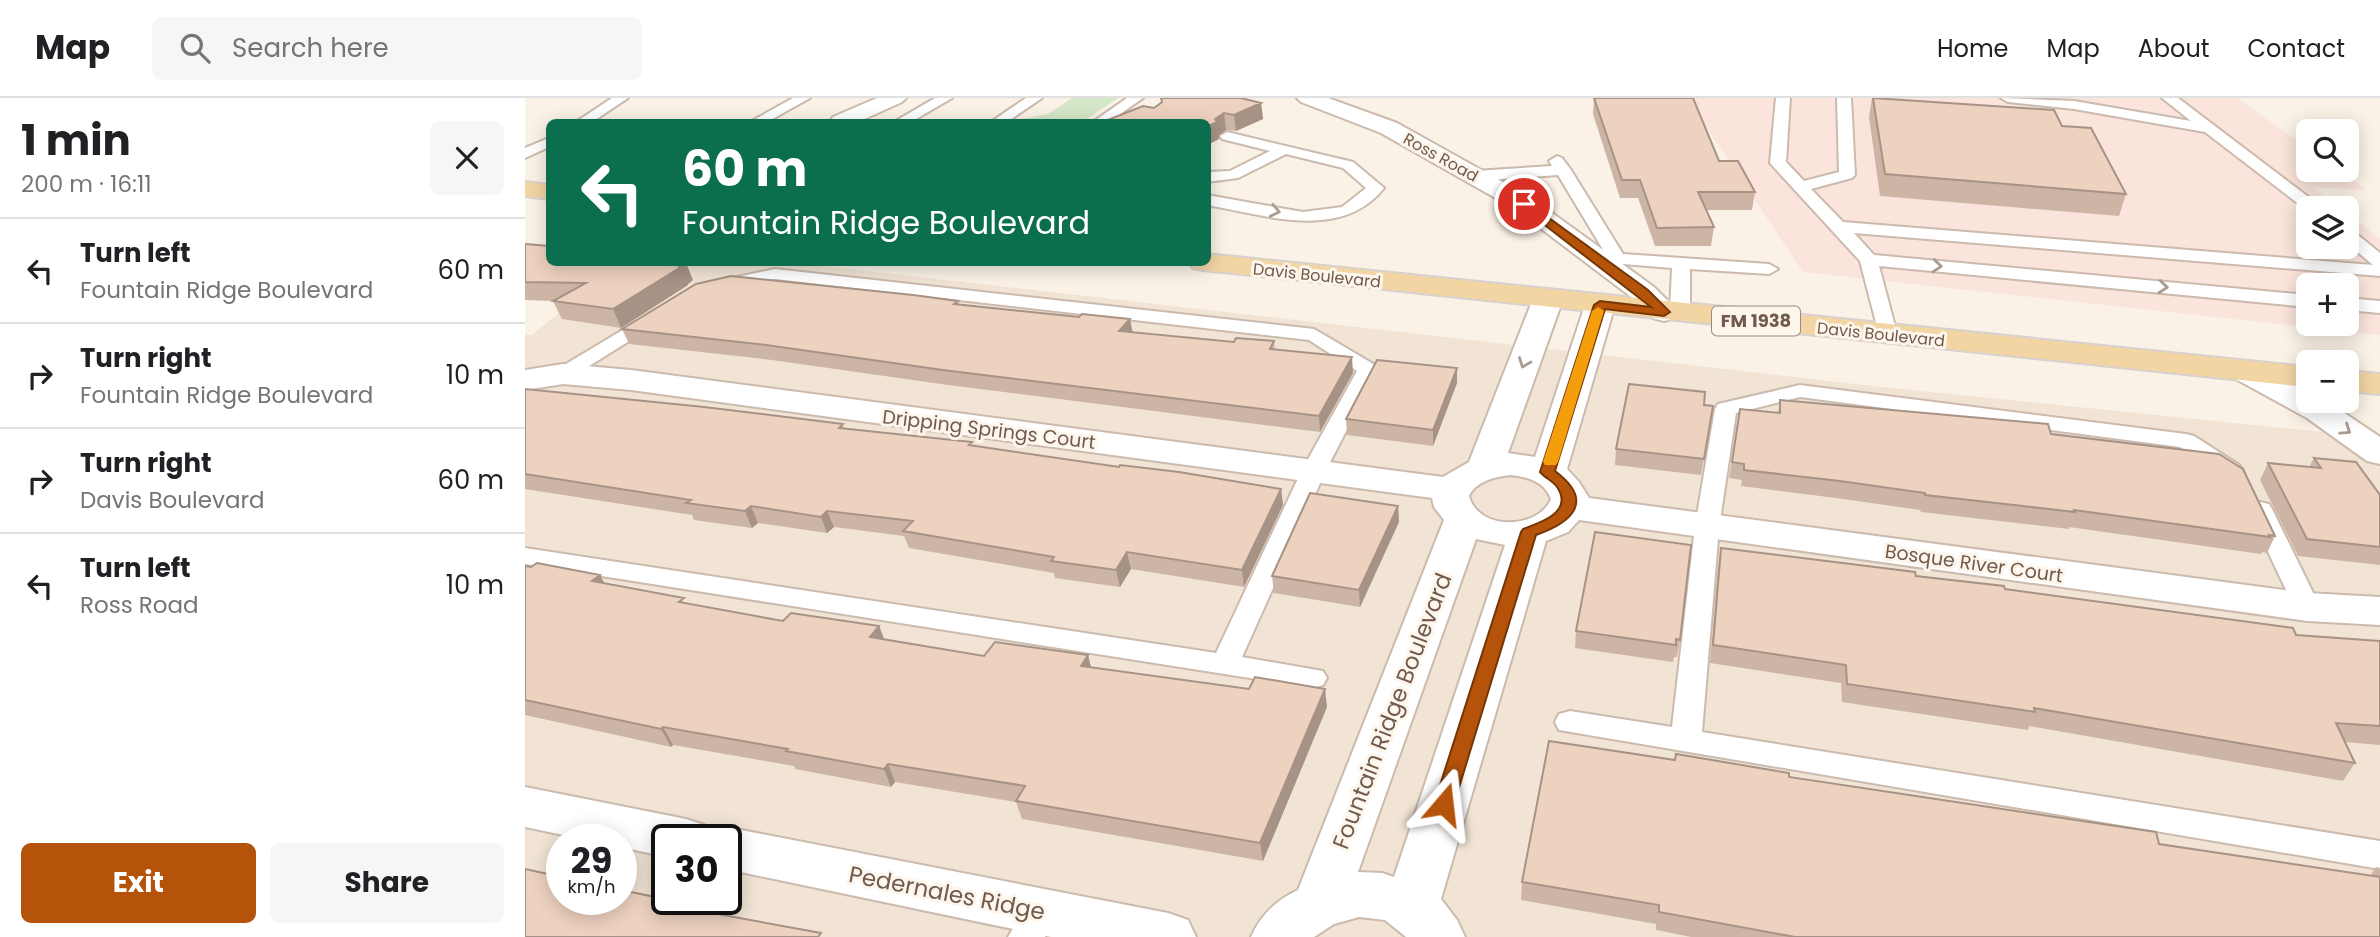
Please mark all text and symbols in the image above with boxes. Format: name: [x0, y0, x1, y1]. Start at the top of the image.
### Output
search box: [152, 17, 642, 80]
text: Map: [35, 24, 110, 71]
icon: search: [176, 29, 214, 67]
text: Search here: [232, 30, 389, 66]
text: Home: [1937, 32, 2009, 65]
text: Map: [2047, 32, 2100, 65]
text: About: [2138, 32, 2209, 65]
text: Contact: [2247, 32, 2345, 65]
text: 1 min: [21, 111, 131, 170]
map controls: [2296, 119, 2359, 413]
button: search: [2296, 119, 2359, 182]
button: close: [430, 121, 504, 195]
street label: Ross Road: [1399, 127, 1482, 188]
text: 60 m: [682, 135, 807, 203]
icon: left: [567, 147, 658, 238]
text: 200 m · 16:11: [21, 168, 152, 200]
pin: [1494, 174, 1554, 234]
icon: arrive: [1505, 185, 1543, 223]
button: layers: [2296, 196, 2359, 259]
text: Fountain Ridge Boulevard: [682, 200, 1090, 245]
one-way arrow: [1269, 202, 1281, 217]
text: Turn left: [80, 235, 191, 271]
icon: left: [21, 252, 59, 290]
text: 60 m: [437, 252, 504, 288]
street label: Davis Boulevard: [1252, 257, 1382, 294]
one-way arrow: [1931, 258, 1942, 273]
button: +: [2296, 273, 2359, 336]
text: Fountain Ridge Boulevard: [80, 274, 373, 306]
one-way arrow: [2158, 279, 2169, 294]
road number: FM 1938: [1712, 306, 1800, 336]
street label: Davis Boulevard: [1816, 316, 1946, 353]
text: Turn right: [80, 340, 212, 376]
button: −: [2296, 350, 2359, 413]
icon: right: [21, 357, 59, 395]
text: 10 m: [446, 357, 504, 393]
one-way arrow: [1518, 357, 1532, 369]
text: Fountain Ridge Boulevard: [80, 379, 373, 411]
street label: Dripping Springs Court: [881, 403, 1097, 456]
one-way arrow: [2339, 422, 2352, 435]
text: Turn right: [80, 445, 212, 481]
icon: right: [21, 462, 59, 500]
text: 60 m: [437, 462, 504, 498]
text: Davis Boulevard: [80, 484, 265, 516]
street label: Bosque River Court: [1883, 538, 2065, 589]
text: Turn left: [80, 550, 191, 586]
icon: left: [21, 567, 59, 605]
text: 10 m: [446, 567, 504, 603]
street label: Fountain Ridge Boulevard: [1324, 568, 1460, 854]
text: Ross Road: [80, 589, 199, 621]
position arrow: [1407, 767, 1481, 841]
speed limit sign: 30: [651, 824, 742, 915]
text: 29: [571, 836, 612, 885]
button: Exit: [21, 843, 256, 923]
button: Share: [270, 843, 504, 923]
street label: Pedernales Ridge: [846, 858, 1048, 928]
text: km/h: [568, 874, 615, 899]

